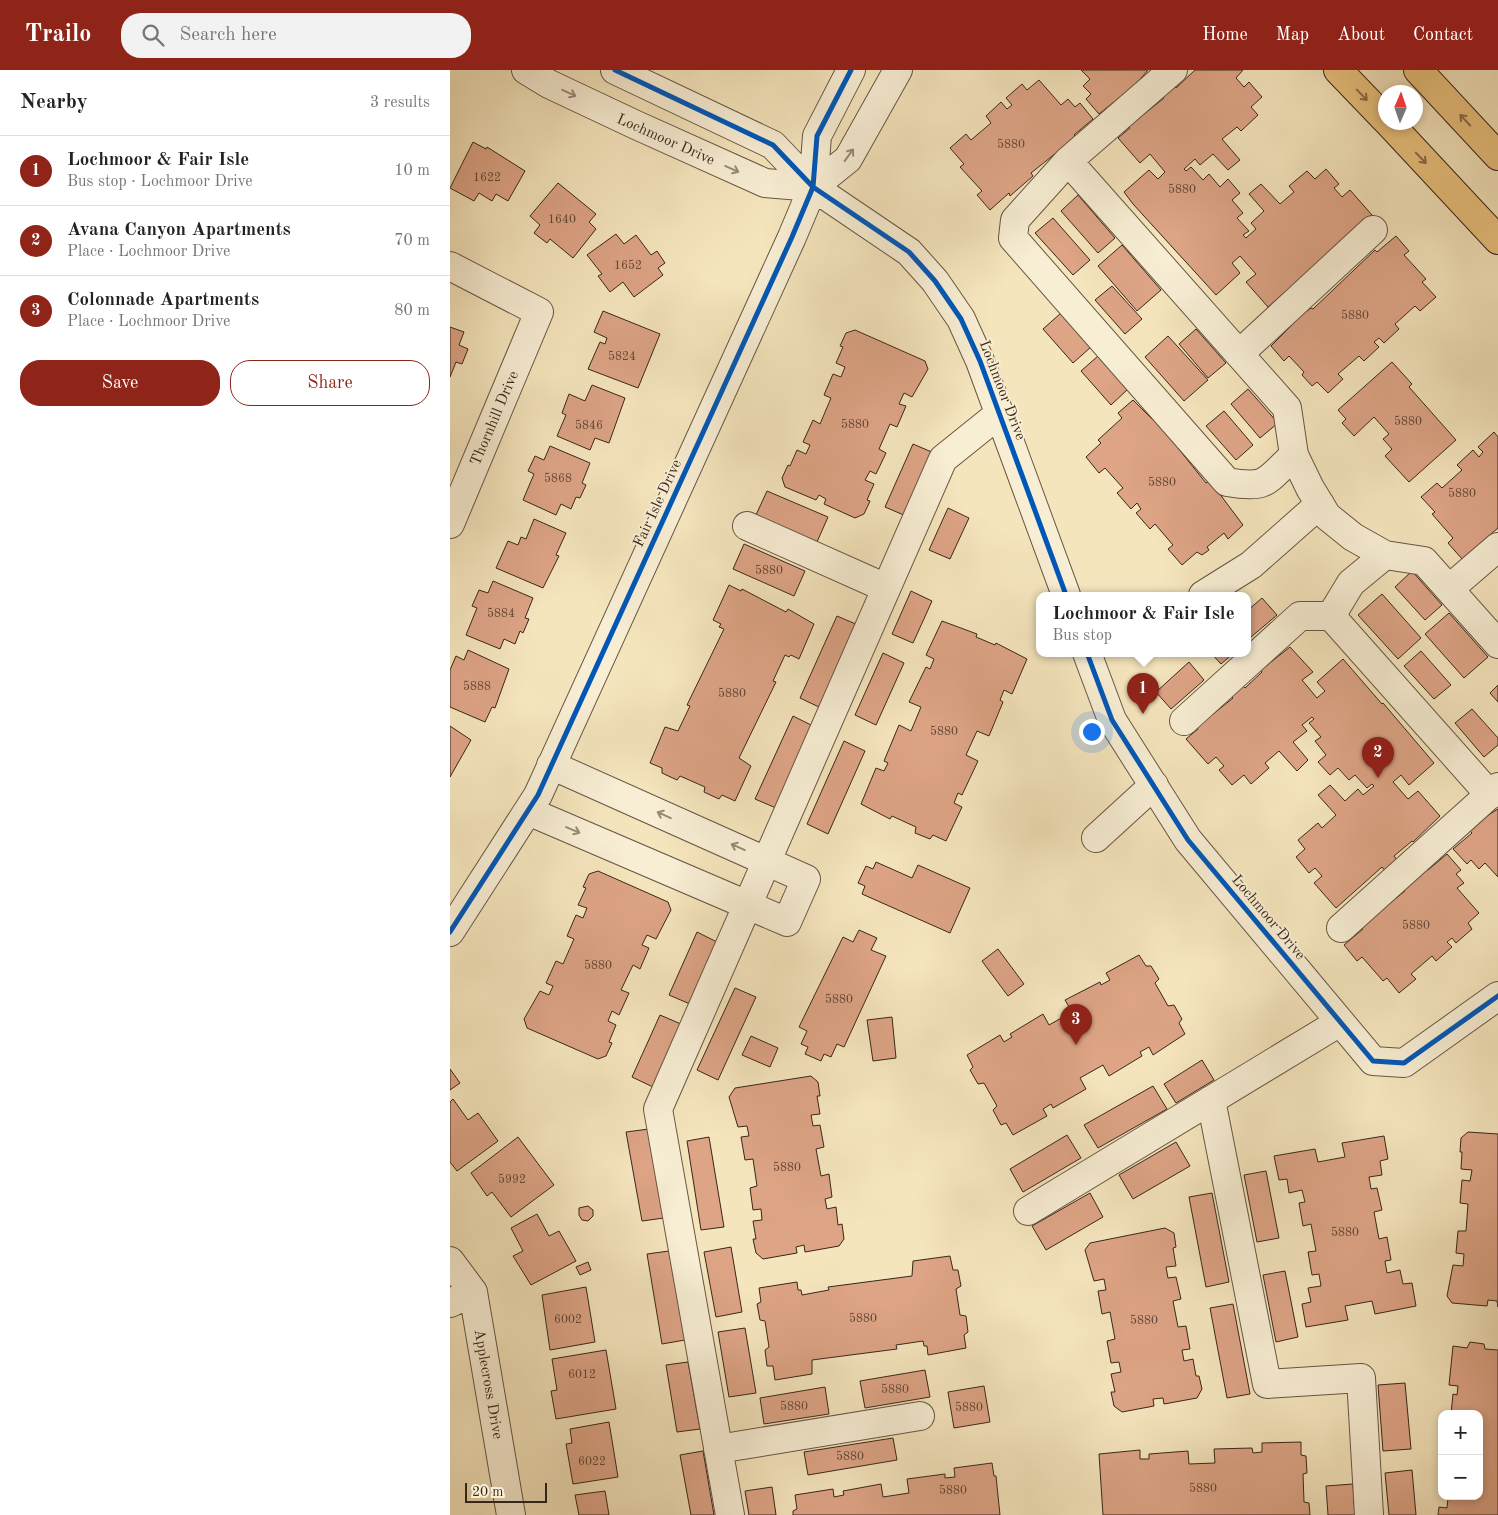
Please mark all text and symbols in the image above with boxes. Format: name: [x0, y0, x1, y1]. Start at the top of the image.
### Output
search box: [121, 13, 471, 58]
icon: search: [139, 21, 167, 49]
text: Trailo: [25, 23, 91, 47]
text: Search here: [179, 26, 277, 45]
text: Home: [1202, 26, 1248, 44]
text: Map: [1276, 26, 1309, 44]
text: About: [1337, 26, 1385, 44]
text: Contact: [1413, 26, 1473, 44]
north arrow: [1378, 85, 1423, 130]
one-way arrow: [561, 89, 576, 99]
one-way arrow: [1356, 89, 1368, 102]
text: Nearby: [20, 92, 88, 113]
text: 3 results: [370, 95, 430, 111]
street label: Lochmoor Drive: [614, 112, 717, 169]
one-way arrow: [1459, 114, 1471, 127]
house number: 5880: [997, 138, 1025, 151]
one-way arrow: [844, 148, 854, 162]
text: Lochmoor & Fair Isle: [67, 151, 249, 170]
one-way arrow: [1415, 152, 1427, 164]
text: 1: [31, 163, 41, 179]
text: 10 m: [394, 163, 430, 179]
one-way arrow: [724, 164, 739, 174]
house number: 1622: [473, 172, 501, 184]
text: Bus stop · Lochmoor Drive: [67, 174, 253, 190]
house number: 5880: [1168, 183, 1196, 196]
house number: 1640: [548, 214, 576, 226]
text: Avana Canyon Apartments: [67, 221, 291, 240]
text: 2: [31, 233, 41, 249]
text: 70 m: [394, 233, 430, 249]
text: Place · Lochmoor Drive: [67, 244, 230, 260]
house number: 1652: [614, 259, 642, 272]
text: Colonnade Apartments: [67, 291, 259, 310]
text: 3: [31, 303, 41, 319]
text: 80 m: [394, 303, 430, 319]
house number: 5880: [1341, 309, 1369, 322]
text: Place · Lochmoor Drive: [67, 314, 230, 330]
street label: Lochmoor Drive: [976, 339, 1028, 442]
house number: 5824: [608, 350, 636, 363]
button: Save: [20, 360, 220, 406]
button: Share: [230, 360, 430, 406]
street label: Thornhill Drive: [469, 369, 522, 468]
house number: 5880: [1394, 415, 1422, 428]
house number: 5880: [841, 418, 869, 431]
house number: 5846: [575, 419, 603, 432]
street label: Fair Isle Drive: [632, 458, 685, 550]
house number: 5868: [544, 472, 572, 485]
house number: 5880: [1148, 476, 1176, 489]
house number: 5880: [1448, 487, 1476, 500]
house number: 5880: [755, 564, 783, 577]
popup: [1036, 592, 1251, 657]
text: Lochmoor & Fair Isle: [1052, 605, 1235, 624]
house number: 5884: [487, 607, 515, 620]
text: Bus stop: [1052, 628, 1112, 644]
pin: 1: [1127, 673, 1159, 714]
house number: 5888: [463, 680, 491, 693]
house number: 5880: [718, 687, 746, 700]
your location: [1079, 719, 1105, 745]
house number: 5880: [930, 725, 958, 738]
pin: 2: [1362, 737, 1394, 778]
one-way arrow: [657, 809, 672, 819]
one-way arrow: [565, 826, 580, 836]
one-way arrow: [731, 842, 746, 852]
street label: Lochmoor Drive: [1228, 873, 1308, 963]
house number: 5880: [1402, 919, 1430, 932]
house number: 5880: [584, 959, 612, 972]
house number: 5880: [825, 993, 853, 1006]
pin: 3: [1060, 1004, 1092, 1045]
house number: 5880: [773, 1161, 801, 1174]
house number: 5992: [498, 1173, 526, 1186]
house number: 5880: [1331, 1226, 1359, 1239]
house number: 5880: [849, 1312, 877, 1325]
house number: 6002: [554, 1314, 582, 1326]
house number: 5880: [1130, 1314, 1158, 1327]
street label: Applecross Drive: [470, 1328, 505, 1440]
house number: 6012: [568, 1369, 596, 1381]
house number: 5880: [881, 1383, 909, 1396]
house number: 5880: [780, 1400, 808, 1413]
house number: 5880: [955, 1401, 983, 1414]
map controls: [1438, 1410, 1483, 1500]
button: +: [1438, 1410, 1483, 1455]
house number: 5880: [836, 1450, 864, 1463]
button: −: [1438, 1455, 1483, 1500]
house number: 6022: [578, 1456, 606, 1468]
scale bar: [465, 1480, 548, 1503]
house number: 5880: [1189, 1482, 1217, 1495]
house number: 5880: [939, 1484, 967, 1497]
text: 20 m: [472, 1485, 503, 1499]

